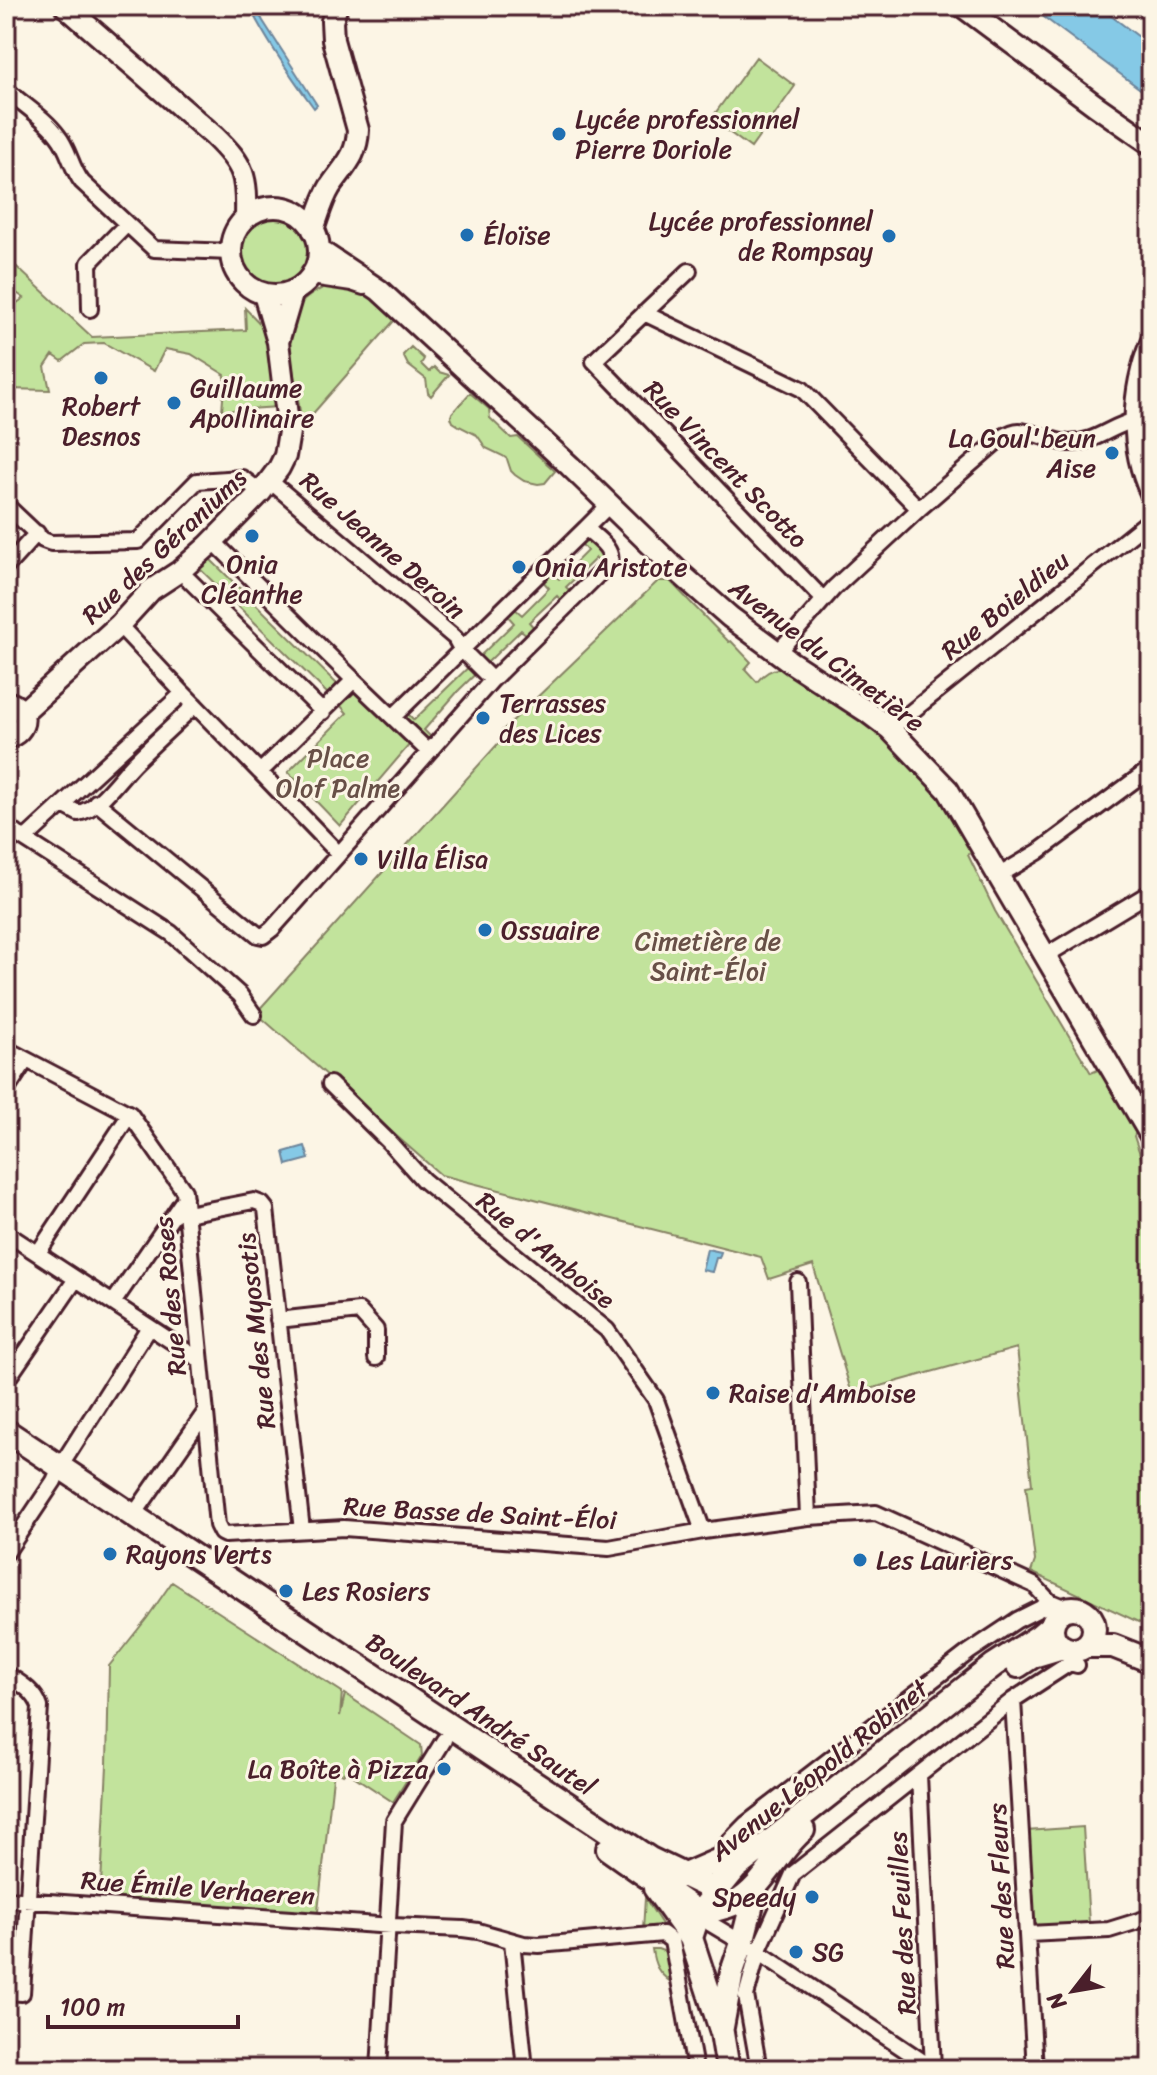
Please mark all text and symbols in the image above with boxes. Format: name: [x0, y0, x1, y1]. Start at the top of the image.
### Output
place label: Lycée professionnel Pierre Doriole: [575, 96, 800, 172]
marker: Lycée professionnel Pierre Doriole: [550, 125, 568, 143]
place label: Lycée professionnel de Rompsay: [649, 198, 874, 274]
place label: Éloïse: [483, 212, 551, 258]
marker: Éloïse: [458, 226, 476, 244]
marker: Lycée professionnel de Rompsay: [880, 227, 898, 245]
place label: Guillaume Apollinaire: [189, 365, 314, 441]
street label: Rue Vincent Scotto: [632, 368, 820, 560]
marker: Robert Desnos: [92, 369, 110, 387]
place label: Robert Desnos: [62, 383, 141, 459]
marker: Guillaume Apollinaire: [165, 394, 183, 412]
place label: La Goul'beun Aise: [948, 415, 1096, 491]
marker: La Goul'beun Aise: [1103, 444, 1121, 462]
street label: Rue des Géraniums: [70, 456, 258, 636]
street label: Rue Jeanne Deroin: [289, 459, 477, 631]
marker: Onia Cléanthe: [243, 527, 261, 545]
street label: Rue Boieldieu: [930, 538, 1080, 672]
place label: Onia Cléanthe: [201, 541, 303, 617]
place label: Onia Aristote: [535, 544, 688, 590]
marker: Onia Aristote: [510, 558, 528, 576]
street label: Avenue du Cimetière: [718, 565, 935, 744]
place label: Terrasses des Lices: [499, 680, 606, 756]
marker: Terrasses des Lices: [474, 709, 492, 727]
park label: Place Olof Palme: [276, 735, 401, 811]
place label: Villa Élisa: [377, 836, 488, 882]
marker: Villa Élisa: [352, 850, 370, 868]
place label: Ossuaire: [501, 907, 600, 953]
park label: Cimetière de Saint-Éloi: [635, 918, 781, 994]
marker: Ossuaire: [476, 921, 494, 939]
street label: Rue d'Amboise: [466, 1179, 627, 1321]
street label: Rue des Roses: [140, 1213, 200, 1378]
street label: Rue des Myosotis: [223, 1230, 289, 1431]
place label: Raise d'Amboise: [729, 1370, 916, 1416]
marker: Raise d'Amboise: [704, 1384, 722, 1402]
street label: Rue Basse de Saint-Éloi: [342, 1483, 619, 1543]
place label: Rayons Verts: [126, 1531, 272, 1577]
place label: Les Lauriers: [876, 1537, 1014, 1583]
marker: Rayons Verts: [101, 1545, 119, 1563]
marker: Les Lauriers: [851, 1551, 869, 1569]
place label: Les Rosiers: [302, 1568, 431, 1614]
marker: Les Rosiers: [277, 1582, 295, 1600]
street label: Boulevard André Sautel: [356, 1619, 606, 1809]
street label: Avenue Léopold Robinet: [698, 1666, 940, 1874]
place label: La Boîte à Pizza: [247, 1746, 429, 1792]
marker: La Boîte à Pizza: [435, 1760, 453, 1778]
street label: Rue des Fleurs: [974, 1802, 1028, 1970]
street label: Rue des Feuilles: [874, 1830, 930, 2016]
street label: Rue Émile Verhaeren: [79, 1857, 317, 1919]
place label: Speedy: [712, 1874, 797, 1920]
marker: Speedy: [803, 1888, 821, 1906]
place label: SG: [812, 1929, 845, 1975]
marker: SG: [787, 1943, 805, 1961]
north arrow: [1033, 1951, 1113, 2031]
scale bar: [48, 1979, 238, 2029]
text: N: [1035, 1984, 1077, 2018]
text: 100 m: [60, 1986, 125, 2028]

